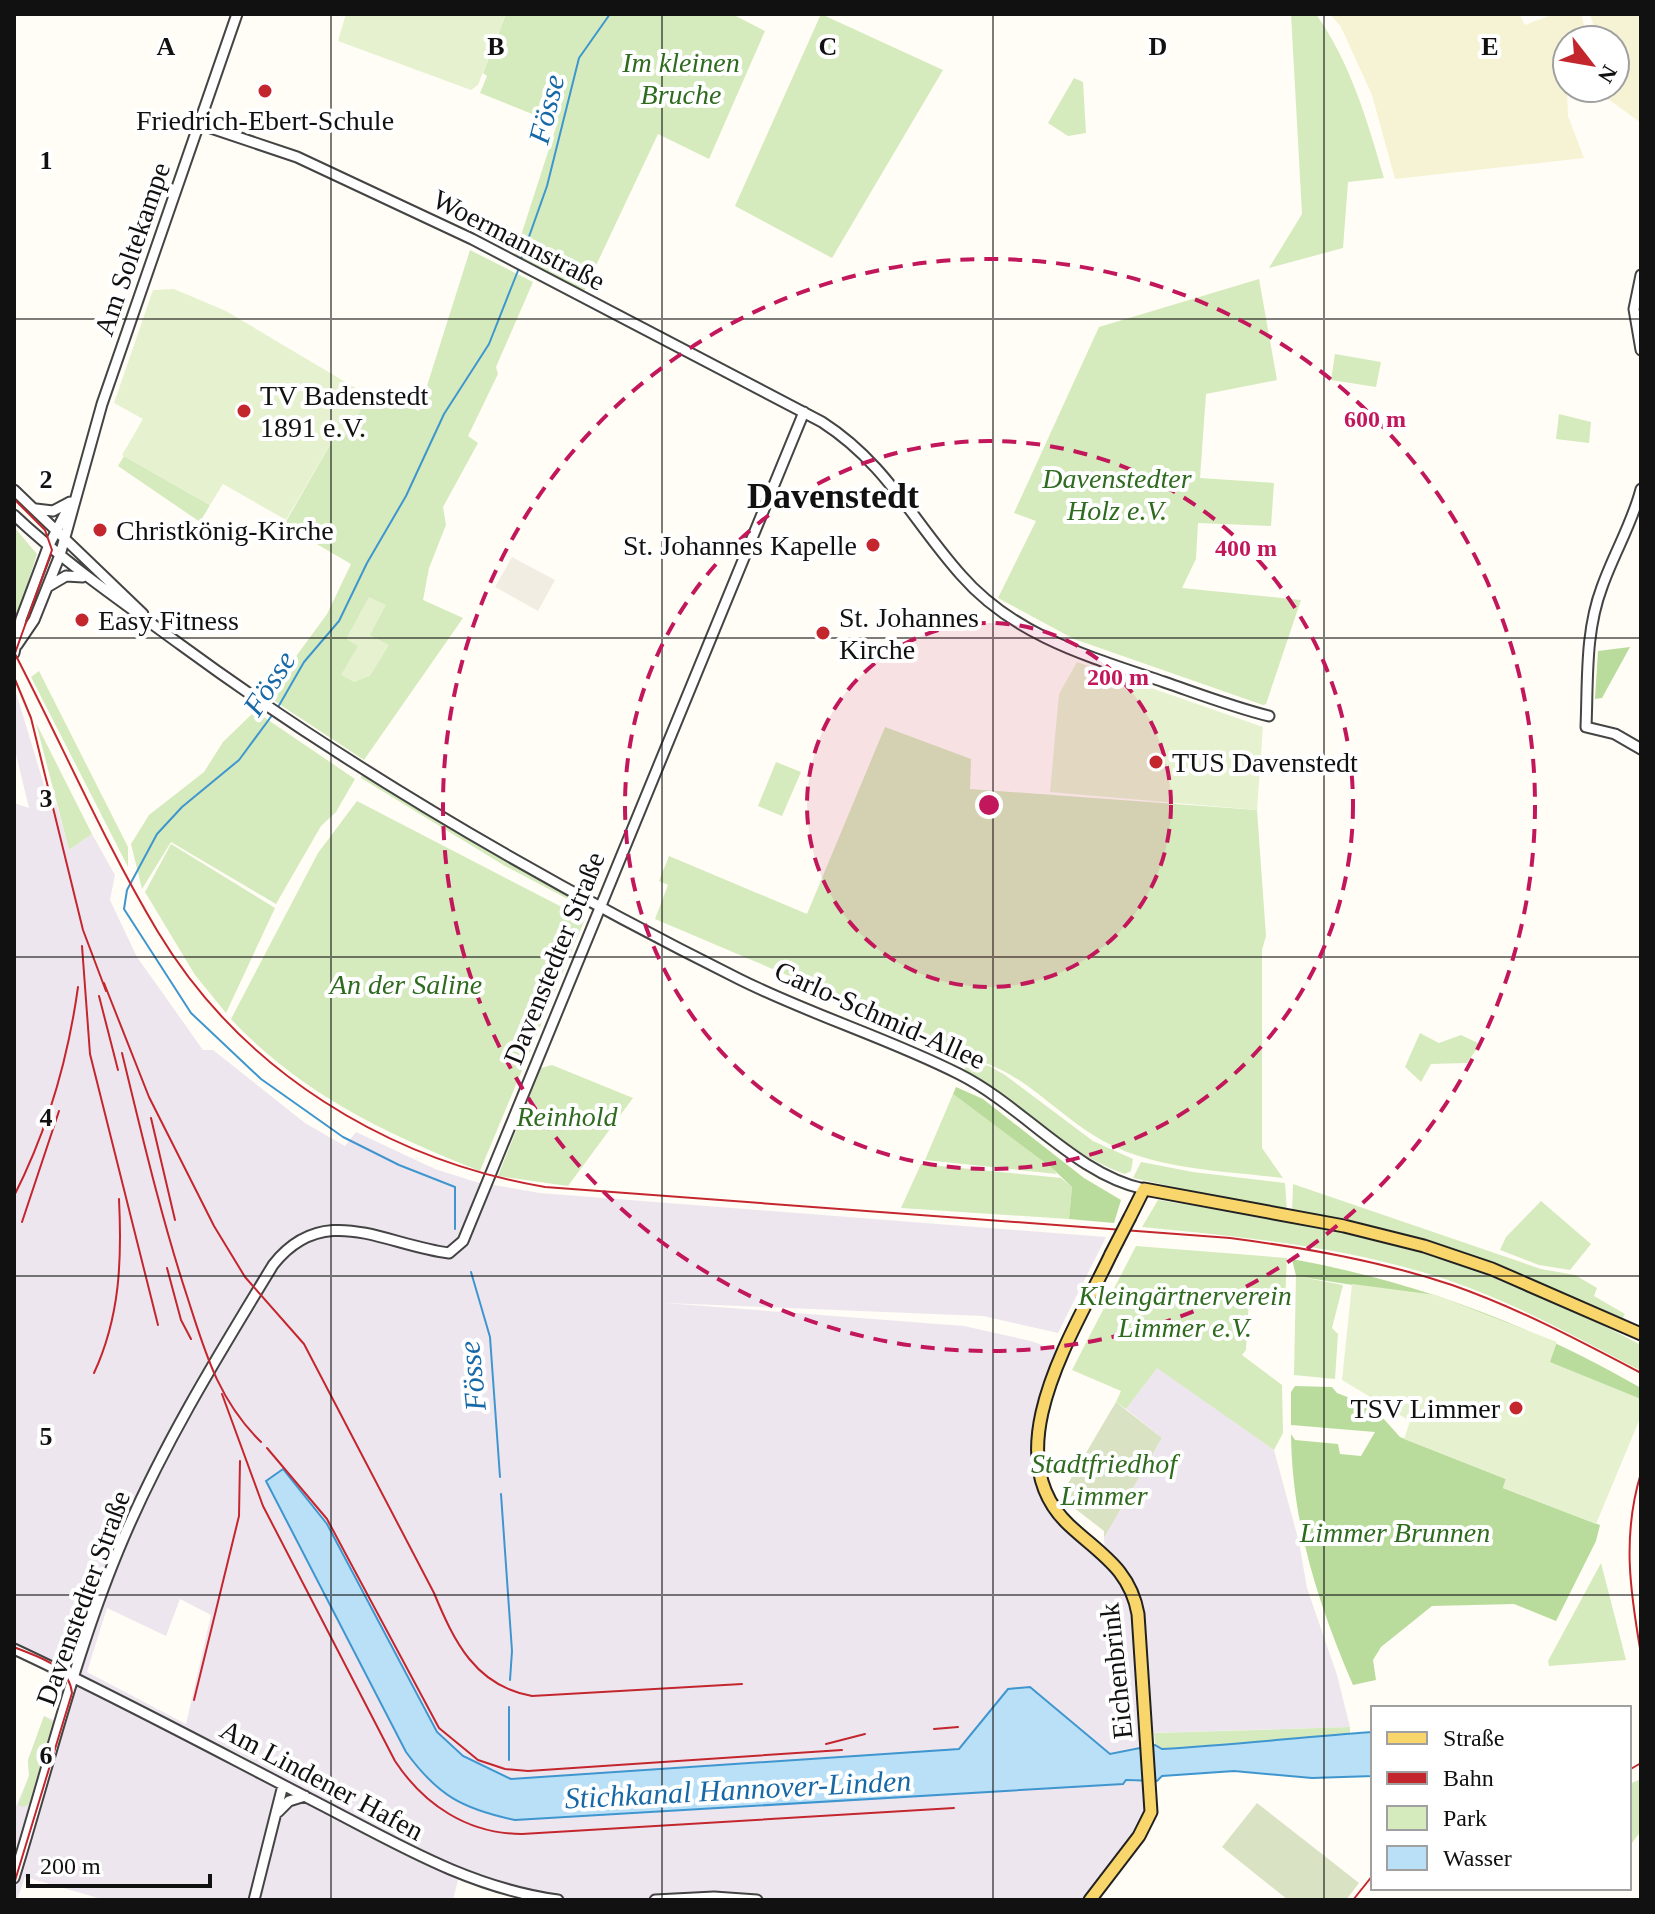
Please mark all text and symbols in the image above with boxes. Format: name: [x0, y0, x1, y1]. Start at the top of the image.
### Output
north arrow: [1551, 24, 1631, 104]
text: A: [157, 32, 176, 61]
text: B: [487, 32, 505, 61]
text: C: [819, 32, 837, 61]
text: D: [1149, 32, 1167, 61]
text: E: [1481, 32, 1499, 61]
park label: Im kleinen Bruche: [621, 47, 740, 110]
text: N: [1593, 61, 1623, 87]
water label: Fösse: [521, 71, 570, 148]
marker: Friedrich-Ebert-Schule: [256, 82, 274, 100]
place label: Friedrich-Ebert-Schule: [136, 105, 394, 136]
text: 1: [40, 146, 53, 175]
street label: Am Soltekampe: [88, 158, 176, 340]
street label: Woermannstraße: [428, 183, 610, 297]
place label: TV Badenstedt 1891 e.V.: [260, 380, 428, 443]
marker: TV Badenstedt 1891 e.V.: [235, 402, 253, 420]
text: 600 m: [1344, 406, 1406, 432]
park label: Davenstedter Holz e.V.: [1041, 463, 1192, 526]
text: 2: [40, 465, 53, 494]
district label: Davenstedt: [747, 476, 919, 516]
place label: Christkönig-Kirche: [116, 515, 334, 546]
marker: Christkönig-Kirche: [91, 521, 109, 539]
place label: St. Johannes Kapelle: [623, 530, 857, 561]
text: 400 m: [1215, 535, 1277, 561]
marker: St. Johannes Kapelle: [864, 536, 882, 554]
place label: St. Johannes Kirche: [839, 602, 979, 665]
place label: Easy Fitness: [98, 605, 239, 636]
marker: Easy Fitness: [73, 611, 91, 629]
marker: St. Johannes Kirche: [814, 624, 832, 642]
water label: Fösse: [236, 645, 302, 722]
text: 200 m: [1087, 664, 1149, 690]
place label: TUS Davenstedt: [1172, 747, 1358, 778]
marker: TUS Davenstedt: [1147, 753, 1165, 771]
text: 3: [40, 784, 53, 813]
centre of rings: [975, 791, 1003, 819]
street label: Davenstedter Straße: [497, 847, 611, 1069]
street label: Carlo-Schmid-Allee: [770, 955, 990, 1075]
park label: An der Saline: [328, 969, 482, 1000]
park label: Reinhold: [515, 1101, 619, 1132]
text: 4: [40, 1103, 53, 1132]
park label: Kleingärtnerverein Limmer e.V.: [1077, 1280, 1292, 1343]
water label: Fösse: [452, 1339, 492, 1414]
place label: TSV Limmer: [1350, 1393, 1501, 1424]
marker: TSV Limmer: [1507, 1399, 1525, 1417]
text: 5: [40, 1422, 53, 1451]
park label: Stadtfriedhof Limmer: [1031, 1448, 1180, 1511]
street label: Davenstedter Straße: [30, 1486, 136, 1710]
park label: Limmer Brunnen: [1299, 1517, 1490, 1548]
street label: Eichenbrink: [1093, 1601, 1139, 1741]
legend: [1371, 1706, 1631, 1890]
street label: Am Lindener Hafen: [215, 1713, 429, 1847]
text: Straße: [1443, 1725, 1504, 1751]
text: 6: [40, 1741, 53, 1770]
water label: Stichkanal Hannover-Linden: [564, 1763, 912, 1815]
text: Bahn: [1443, 1765, 1494, 1791]
text: Park: [1443, 1805, 1487, 1831]
scale bar: [28, 1838, 210, 1888]
text: Wasser: [1443, 1845, 1512, 1871]
text: 200 m: [40, 1853, 101, 1879]

